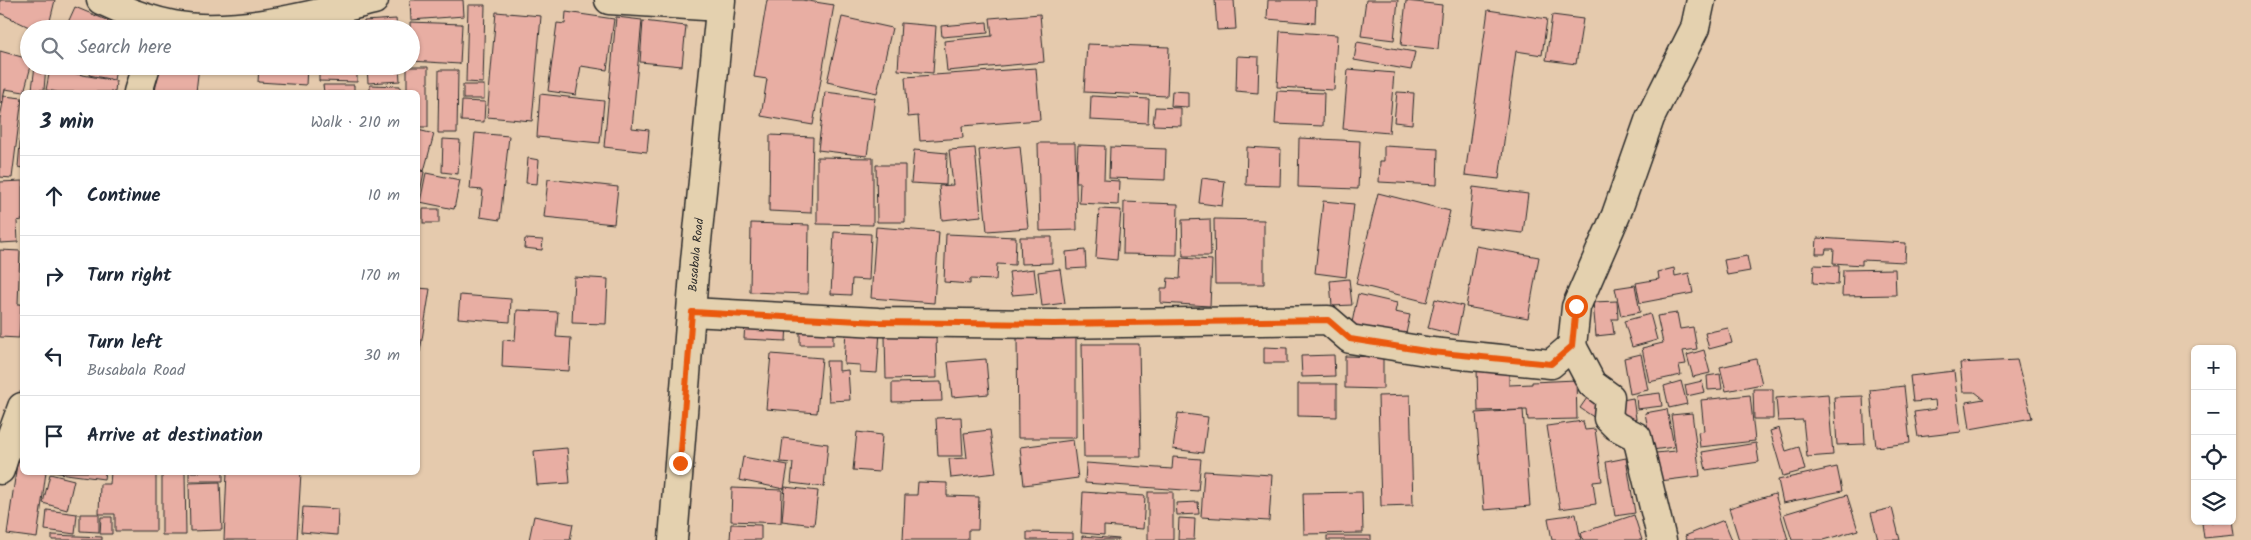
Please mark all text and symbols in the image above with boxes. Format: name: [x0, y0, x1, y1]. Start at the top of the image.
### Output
search box: [20, 20, 420, 75]
text: Search here: [78, 33, 172, 63]
icon: search: [38, 34, 66, 62]
text: 3 min: [40, 106, 94, 139]
text: Walk · 210 m: [310, 110, 400, 135]
text: Continue: [87, 181, 160, 211]
icon: ahead: [40, 182, 68, 210]
text: 10 m: [368, 183, 400, 208]
street label: Busabala Road: [683, 216, 709, 292]
text: Turn right: [87, 261, 172, 291]
icon: right: [40, 262, 68, 290]
text: 170 m: [360, 263, 400, 288]
route start: [1565, 295, 1588, 318]
text: Turn left: [87, 328, 162, 358]
icon: left: [40, 342, 68, 370]
text: 30 m: [364, 343, 400, 368]
map controls: [2191, 345, 2236, 525]
button: +: [2191, 345, 2236, 390]
text: Busabala Road: [87, 358, 185, 383]
button: −: [2191, 390, 2236, 435]
text: Arrive at destination: [87, 421, 263, 451]
icon: arrive: [40, 422, 68, 450]
button: locate: [2191, 435, 2236, 480]
route end: [669, 452, 692, 475]
button: layers: [2191, 480, 2236, 525]

